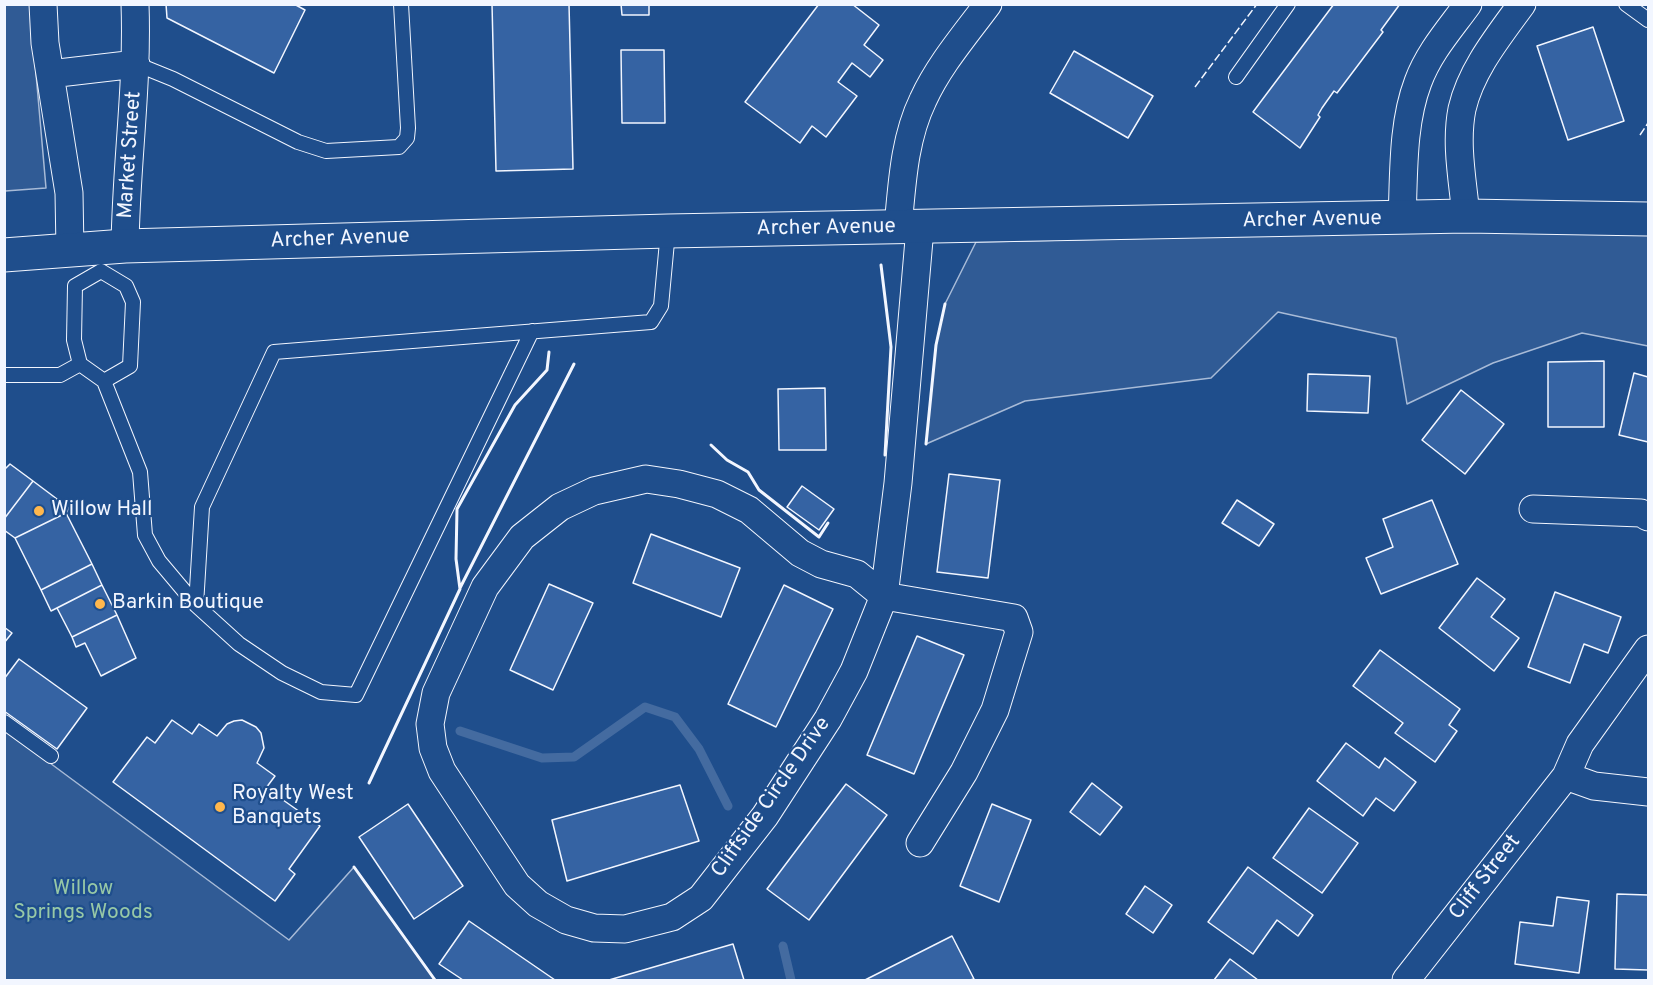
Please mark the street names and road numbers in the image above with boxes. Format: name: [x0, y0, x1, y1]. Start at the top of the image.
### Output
street label: Market Street: [114, 90, 148, 220]
street label: Archer Avenue: [1242, 207, 1382, 235]
street label: Archer Avenue: [756, 215, 896, 243]
street label: Archer Avenue: [270, 225, 410, 255]
street label: Cliffside Circle Drive: [707, 713, 837, 883]
street label: Cliff Street: [1445, 830, 1527, 926]

